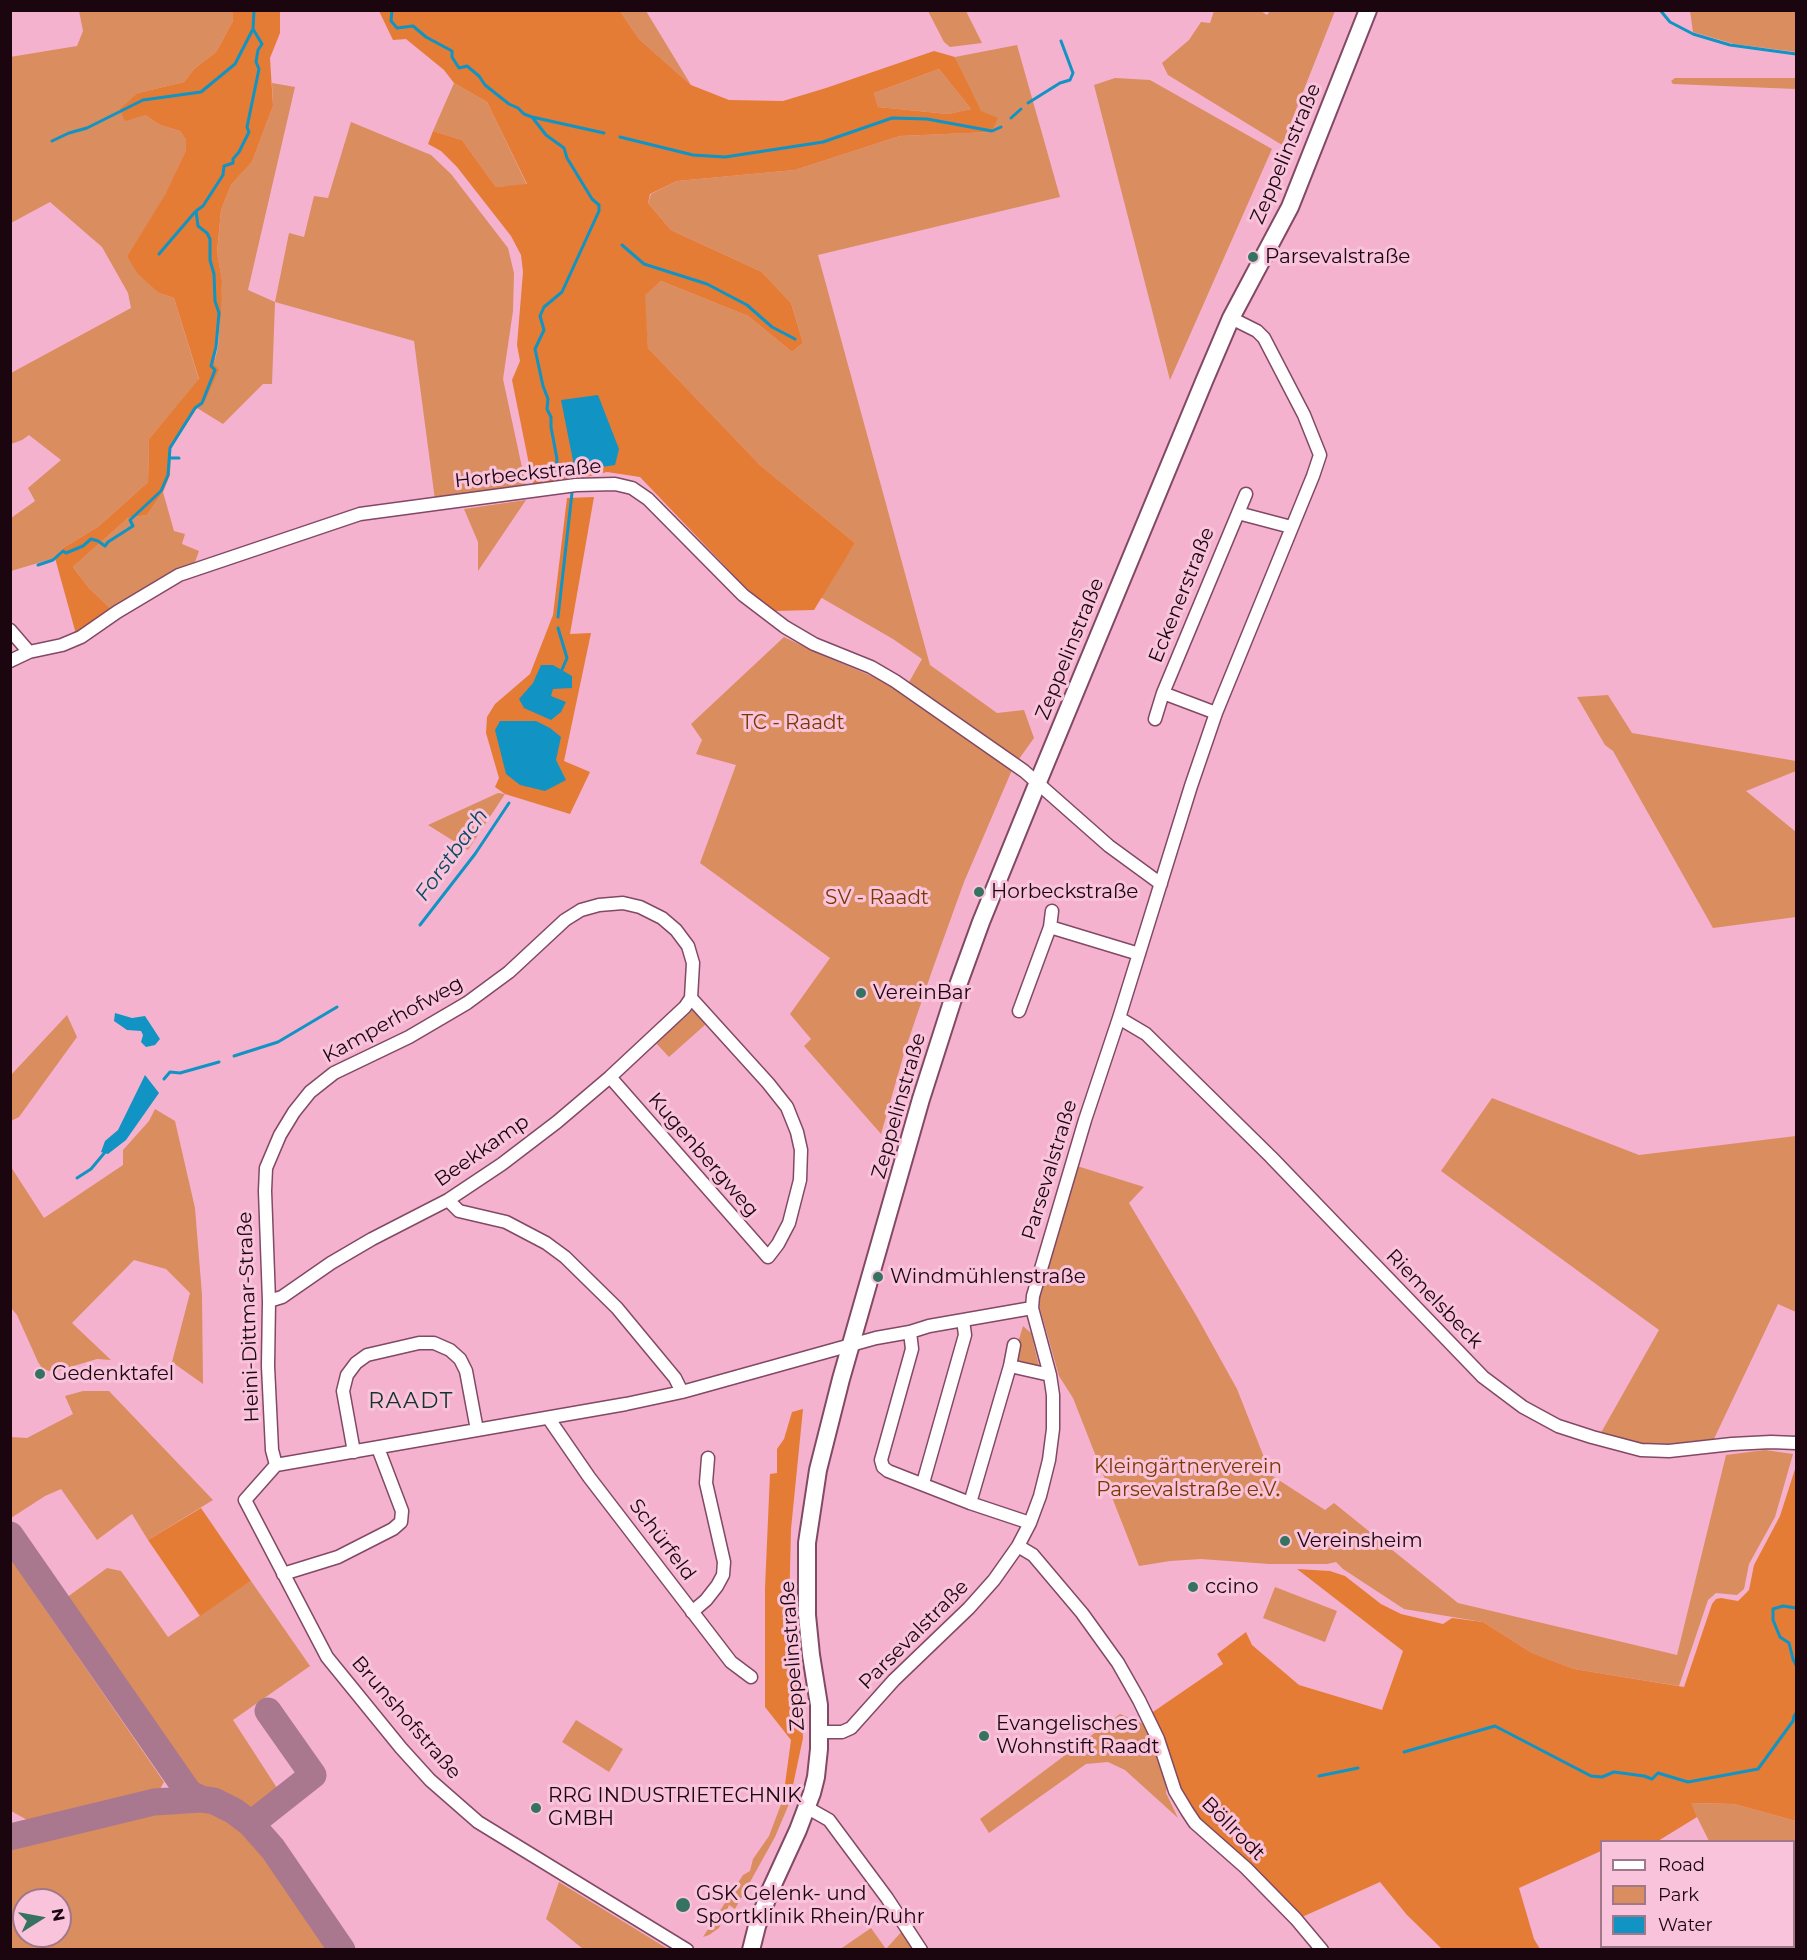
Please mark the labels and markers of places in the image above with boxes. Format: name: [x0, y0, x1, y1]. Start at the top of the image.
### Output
place label: Parsevalstraße: [1265, 245, 1410, 269]
marker: Parsevalstraße: [1246, 250, 1260, 264]
place label: Horbeckstraße: [991, 880, 1138, 904]
marker: Horbeckstraße: [972, 885, 986, 899]
place label: VereinBar: [873, 981, 972, 1005]
marker: VereinBar: [854, 986, 868, 1000]
place label: Windmühlenstraße: [890, 1265, 1086, 1289]
marker: Windmühlenstraße: [871, 1270, 885, 1284]
place label: Gedenktafel: [52, 1362, 174, 1386]
marker: Gedenktafel: [33, 1367, 47, 1381]
place label: Vereinsheim: [1297, 1529, 1423, 1553]
marker: Vereinsheim: [1278, 1534, 1292, 1548]
place label: ccino: [1205, 1575, 1259, 1599]
marker: ccino: [1186, 1580, 1200, 1594]
place label: Evangelisches Wohnstift Raadt: [996, 1712, 1160, 1759]
marker: Evangelisches Wohnstift Raadt: [977, 1729, 991, 1743]
place label: RRG INDUSTRIETECHNIK GMBH: [548, 1784, 802, 1831]
marker: RRG INDUSTRIETECHNIK GMBH: [529, 1801, 543, 1815]
place label: GSK Gelenk- und Sportklinik Rhein/Ruhr: [696, 1882, 925, 1929]
marker: GSK Gelenk- und Sportklinik Rhein/Ruhr: [674, 1896, 692, 1914]

